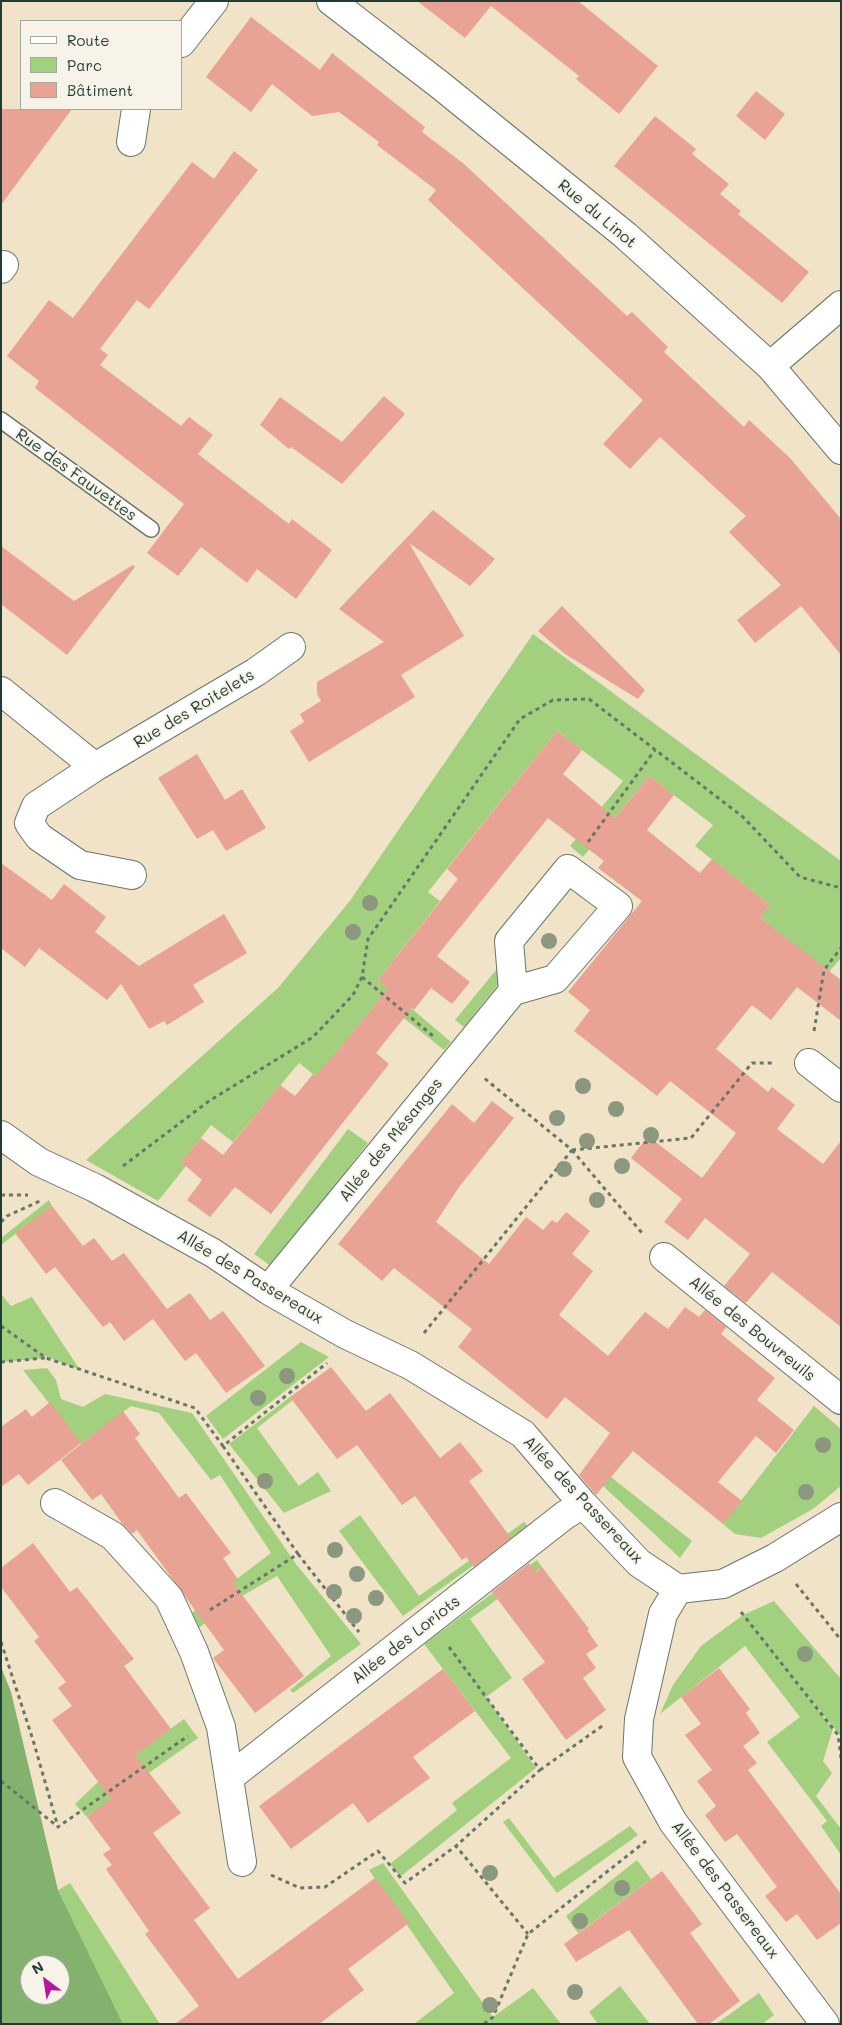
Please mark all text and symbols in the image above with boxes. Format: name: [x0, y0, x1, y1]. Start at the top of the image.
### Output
legend: [20, 20, 182, 110]
text: Route: [67, 30, 110, 50]
text: Parc: [67, 55, 102, 75]
text: Bâtiment: [67, 80, 133, 100]
street label: Rue du Linot: [554, 176, 640, 252]
street label: Rue des Fauvettes: [12, 425, 140, 525]
street label: Rue des Roitelets: [130, 665, 258, 753]
street label: Allée des Mésanges: [335, 1074, 447, 1206]
street label: Allée des Passereaux: [173, 1226, 327, 1328]
street label: Allée des Bouvreuils: [685, 1272, 819, 1386]
street label: Allée des Passereaux: [519, 1432, 647, 1568]
street label: Allée des Loriots: [348, 1592, 464, 1688]
street label: Allée des Passereaux: [667, 1818, 783, 1962]
north arrow: [20, 1955, 70, 2005]
text: N: [28, 1957, 47, 1978]

